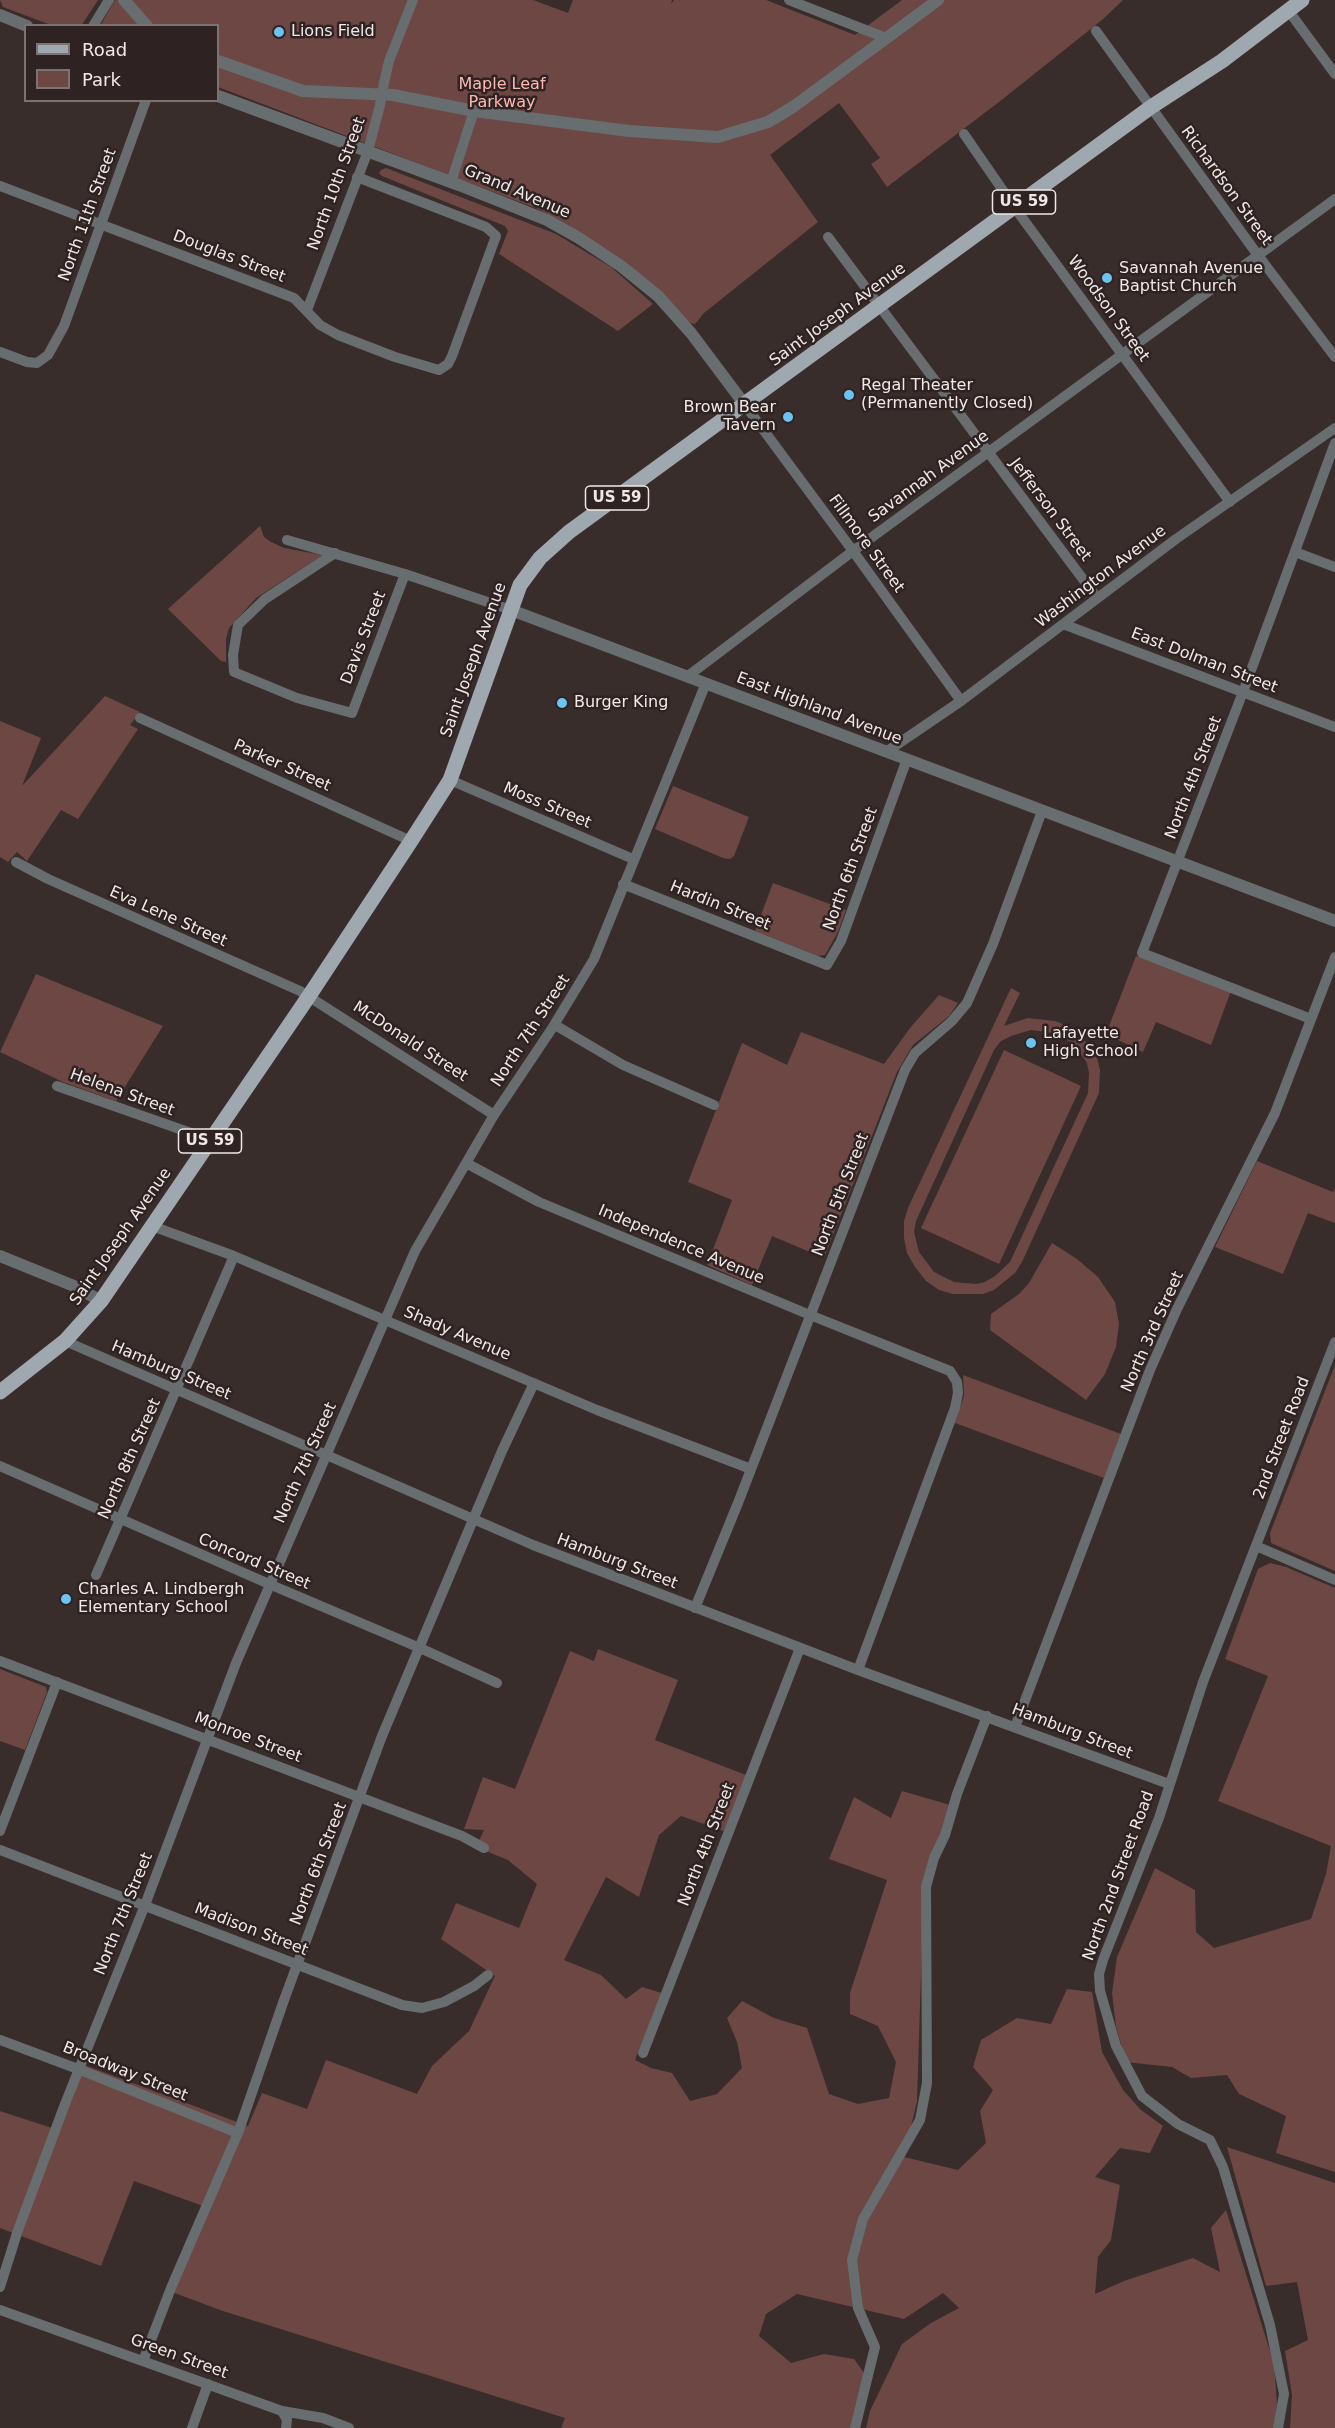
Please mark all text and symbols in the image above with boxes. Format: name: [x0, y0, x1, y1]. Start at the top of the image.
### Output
place label: Lions Field: [291, 22, 375, 42]
legend: [24, 24, 219, 102]
marker: Lions Field: [272, 25, 286, 39]
text: Road: [82, 39, 127, 60]
text: Park: [82, 69, 121, 90]
park label: Maple Leaf Parkway: [458, 75, 546, 113]
street label: North 10th Street: [304, 115, 370, 253]
street label: Richardson Street: [1176, 123, 1276, 249]
street label: North 11th Street: [55, 146, 121, 284]
street label: Grand Avenue: [461, 161, 573, 223]
road number: US 59: [992, 190, 1056, 214]
street label: Douglas Street: [170, 227, 288, 287]
street label: Woodson Street: [1063, 252, 1153, 366]
street label: Saint Joseph Avenue: [766, 259, 910, 371]
place label: Savannah Avenue Baptist Church: [1119, 259, 1263, 297]
marker: Savannah Avenue Baptist Church: [1100, 271, 1114, 285]
place label: Regal Theater (Permanently Closed): [861, 376, 1033, 414]
marker: Regal Theater (Permanently Closed): [842, 388, 856, 402]
place label: Brown Bear Tavern: [683, 398, 776, 436]
marker: Brown Bear Tavern: [781, 410, 795, 424]
street label: Savannah Avenue: [865, 427, 993, 527]
street label: Jefferson Street: [1005, 455, 1095, 565]
road number: US 59: [586, 486, 648, 510]
street label: Fillmore Street: [824, 491, 908, 597]
street label: Washington Avenue: [1032, 522, 1170, 632]
street label: Saint Joseph Avenue: [437, 580, 511, 740]
street label: Davis Street: [337, 589, 391, 687]
street label: East Dolman Street: [1128, 624, 1280, 698]
street label: East Highland Avenue: [734, 669, 904, 749]
place label: Burger King: [574, 693, 668, 713]
marker: Burger King: [555, 696, 569, 710]
street label: North 4th Street: [1162, 714, 1226, 842]
street label: Parker Street: [231, 736, 333, 796]
street label: Moss Street: [500, 779, 594, 833]
street label: North 6th Street: [820, 805, 882, 933]
street label: Hardin Street: [667, 877, 773, 935]
street label: Eva Lene Street: [106, 882, 230, 952]
street label: North 7th Street: [488, 971, 574, 1091]
street label: McDonald Street: [349, 998, 471, 1086]
place label: Lafayette High School: [1043, 1024, 1138, 1062]
marker: Lafayette High School: [1024, 1036, 1038, 1050]
street label: Helena Street: [67, 1065, 177, 1121]
road number: US 59: [178, 1129, 242, 1153]
street label: North 5th Street: [809, 1131, 873, 1259]
street label: Saint Joseph Avenue: [66, 1165, 176, 1309]
street label: Independence Avenue: [595, 1201, 767, 1289]
street label: North 3rd Street: [1118, 1269, 1188, 1395]
street label: Shady Avenue: [401, 1303, 513, 1365]
street label: Hamburg Street: [108, 1337, 234, 1405]
street label: 2nd Street Road: [1250, 1374, 1314, 1502]
street label: North 8th Street: [95, 1396, 165, 1522]
street label: North 7th Street: [271, 1400, 341, 1526]
street label: Concord Street: [195, 1530, 313, 1594]
street label: Hamburg Street: [554, 1530, 680, 1594]
place label: Charles A. Lindbergh Elementary School: [78, 1580, 244, 1618]
marker: Charles A. Lindbergh Elementary School: [59, 1592, 73, 1606]
street label: Hamburg Street: [1009, 1700, 1135, 1764]
street label: Monroe Street: [192, 1709, 304, 1767]
street label: North 4th Street: [675, 1781, 739, 1909]
street label: North 2nd Street Road: [1079, 1788, 1159, 1964]
street label: North 6th Street: [287, 1800, 351, 1928]
street label: North 7th Street: [91, 1850, 157, 1978]
street label: Madison Street: [191, 1900, 311, 1960]
street label: Broadway Street: [60, 2038, 190, 2106]
street label: Green Street: [128, 2331, 230, 2383]

